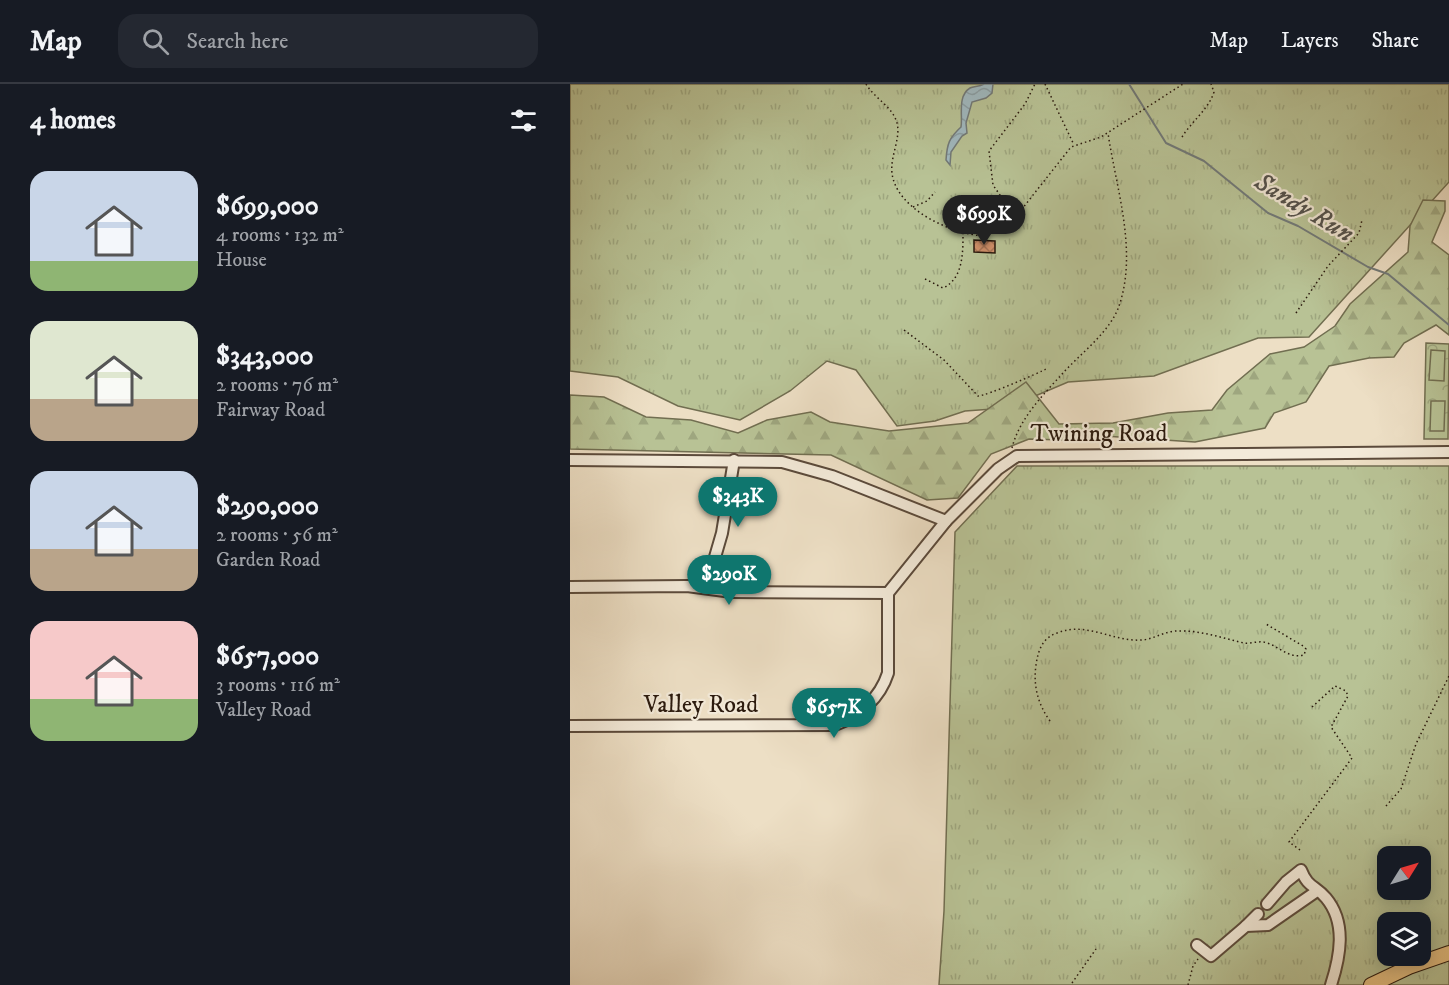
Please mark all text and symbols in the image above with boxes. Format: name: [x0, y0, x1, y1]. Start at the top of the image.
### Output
search box: [118, 14, 538, 68]
text: Map: [30, 24, 82, 59]
icon: search: [139, 25, 172, 58]
text: Search here: [187, 28, 288, 55]
text: Map: [1209, 28, 1248, 54]
text: Layers: [1281, 28, 1339, 54]
text: Share: [1372, 28, 1419, 54]
text: 4 homes: [30, 104, 116, 137]
icon: filters: [507, 104, 540, 137]
water label: Sandy Run: [1248, 165, 1360, 250]
text: $699,000: [216, 190, 319, 223]
icon: home: [78, 195, 150, 267]
pin: $699K: [942, 195, 1026, 246]
text: $699K: [956, 202, 1012, 227]
text: 4 rooms · 132 m²: [216, 223, 344, 248]
text: House: [216, 248, 267, 273]
text: $343,000: [216, 340, 314, 373]
icon: home: [78, 345, 150, 417]
text: 2 rooms · 76 m²: [216, 373, 338, 398]
text: Fairway Road: [216, 398, 325, 423]
street label: Twining Road: [1031, 419, 1167, 449]
pin: $343K: [696, 477, 780, 528]
text: $343K: [712, 484, 764, 509]
text: $290,000: [216, 490, 319, 523]
icon: home: [78, 495, 150, 567]
text: 2 rooms · 56 m²: [216, 523, 338, 548]
text: Garden Road: [216, 548, 320, 573]
pin: $290K: [687, 555, 771, 606]
text: $290K: [701, 562, 757, 587]
text: $657,000: [216, 640, 319, 673]
icon: home: [78, 645, 150, 717]
text: 3 rooms · 116 m²: [216, 673, 340, 698]
pin: $657K: [792, 688, 876, 739]
street label: Valley Road: [643, 690, 758, 720]
text: $657K: [806, 695, 862, 720]
text: Valley Road: [216, 698, 311, 723]
north arrow: [1377, 846, 1431, 900]
map controls: [1377, 846, 1431, 966]
button: layers: [1377, 912, 1431, 966]

